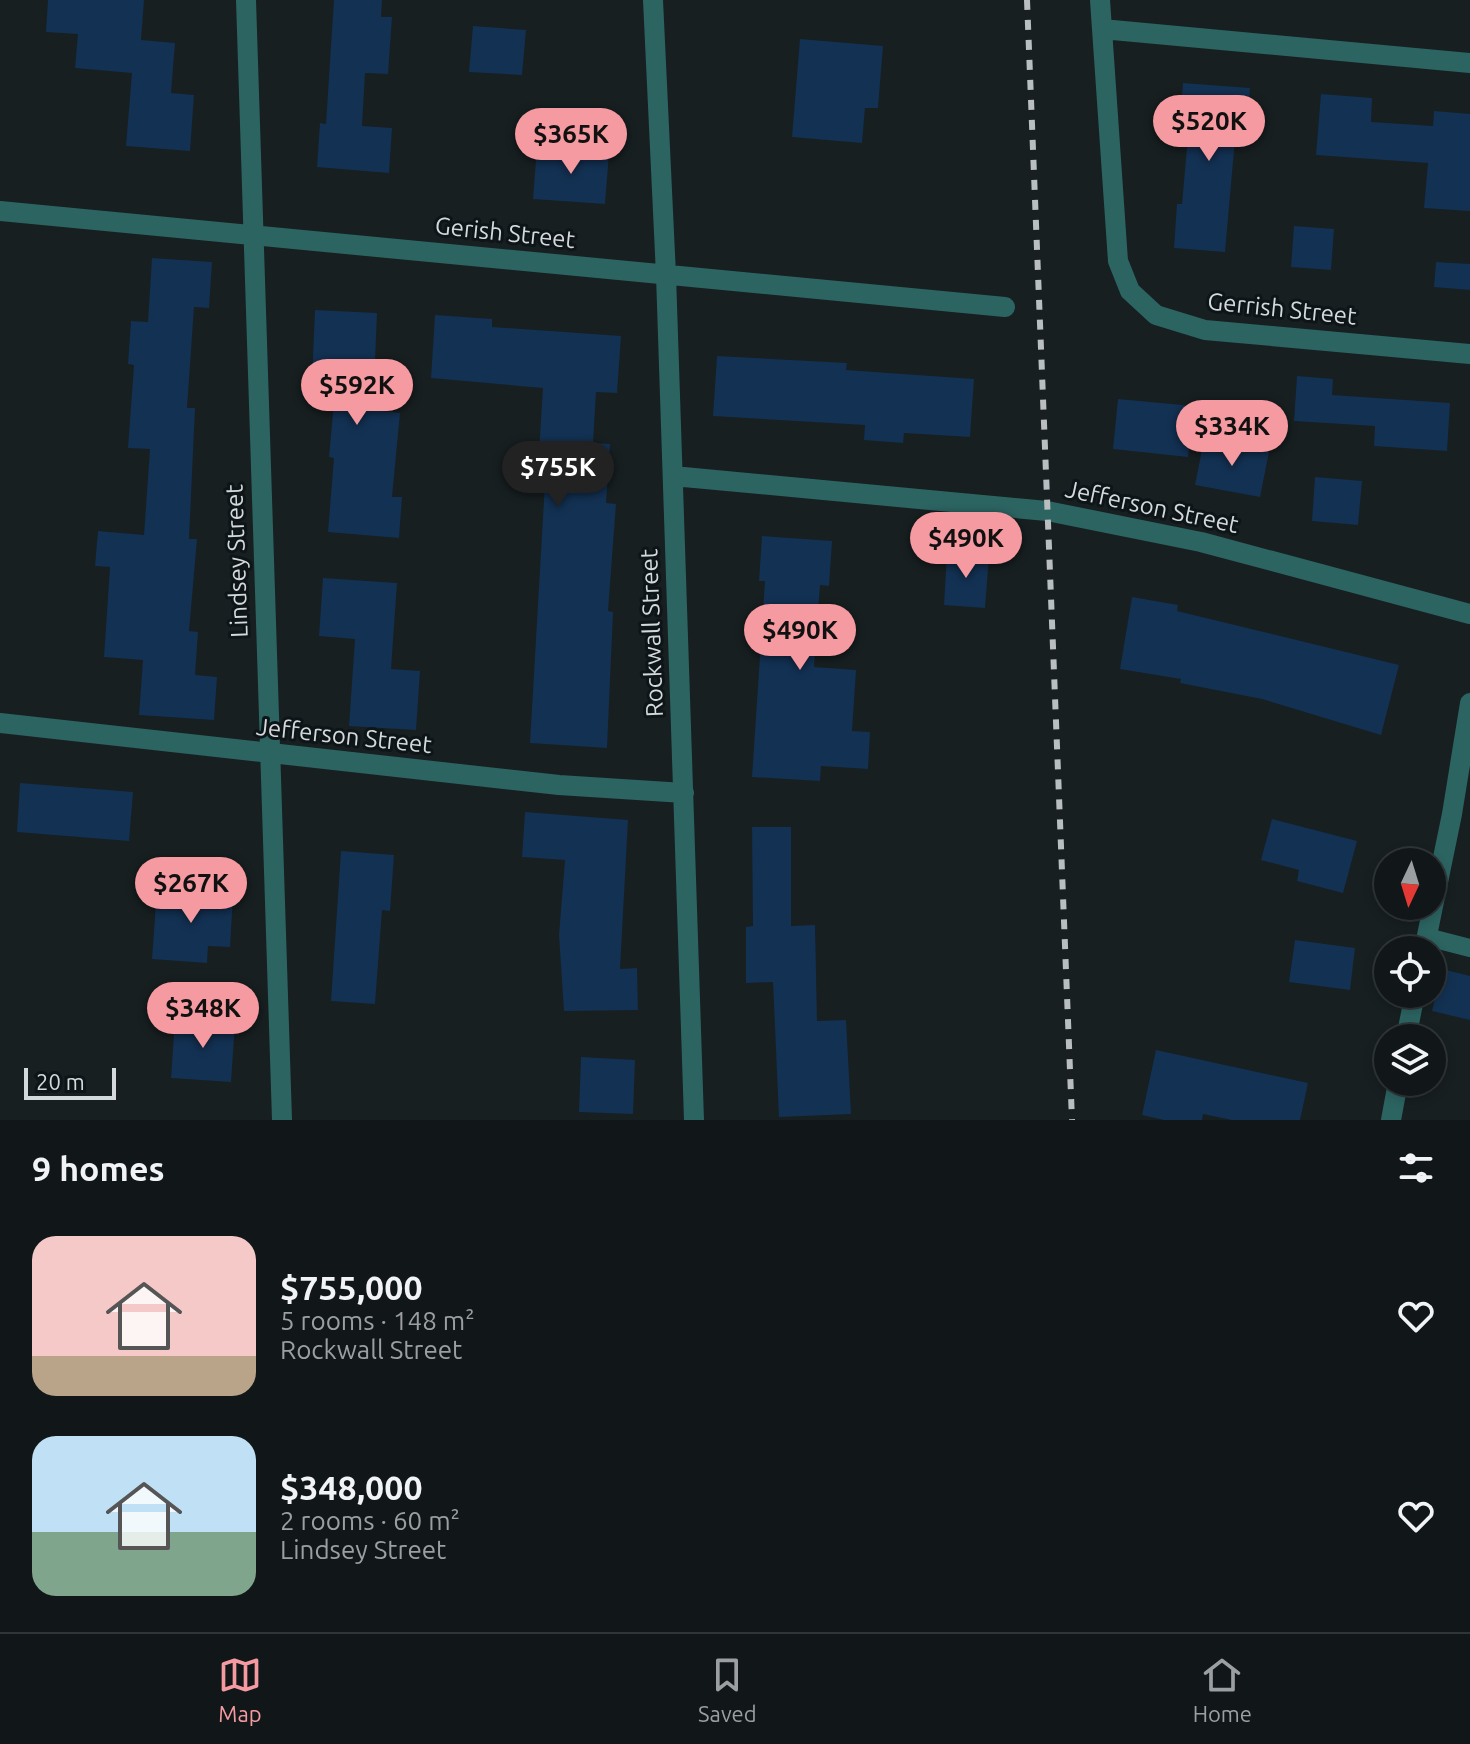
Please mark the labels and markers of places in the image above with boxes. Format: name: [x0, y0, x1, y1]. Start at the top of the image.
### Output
pin: $520K: [1153, 95, 1265, 163]
pin: $365K: [515, 108, 627, 176]
pin: $592K: [301, 359, 413, 427]
pin: $334K: [1176, 400, 1288, 468]
pin: $755K: [502, 441, 614, 509]
pin: $490K: [910, 512, 1022, 580]
pin: $490K: [744, 604, 856, 672]
pin: $267K: [135, 857, 247, 925]
pin: $348K: [147, 982, 259, 1050]

